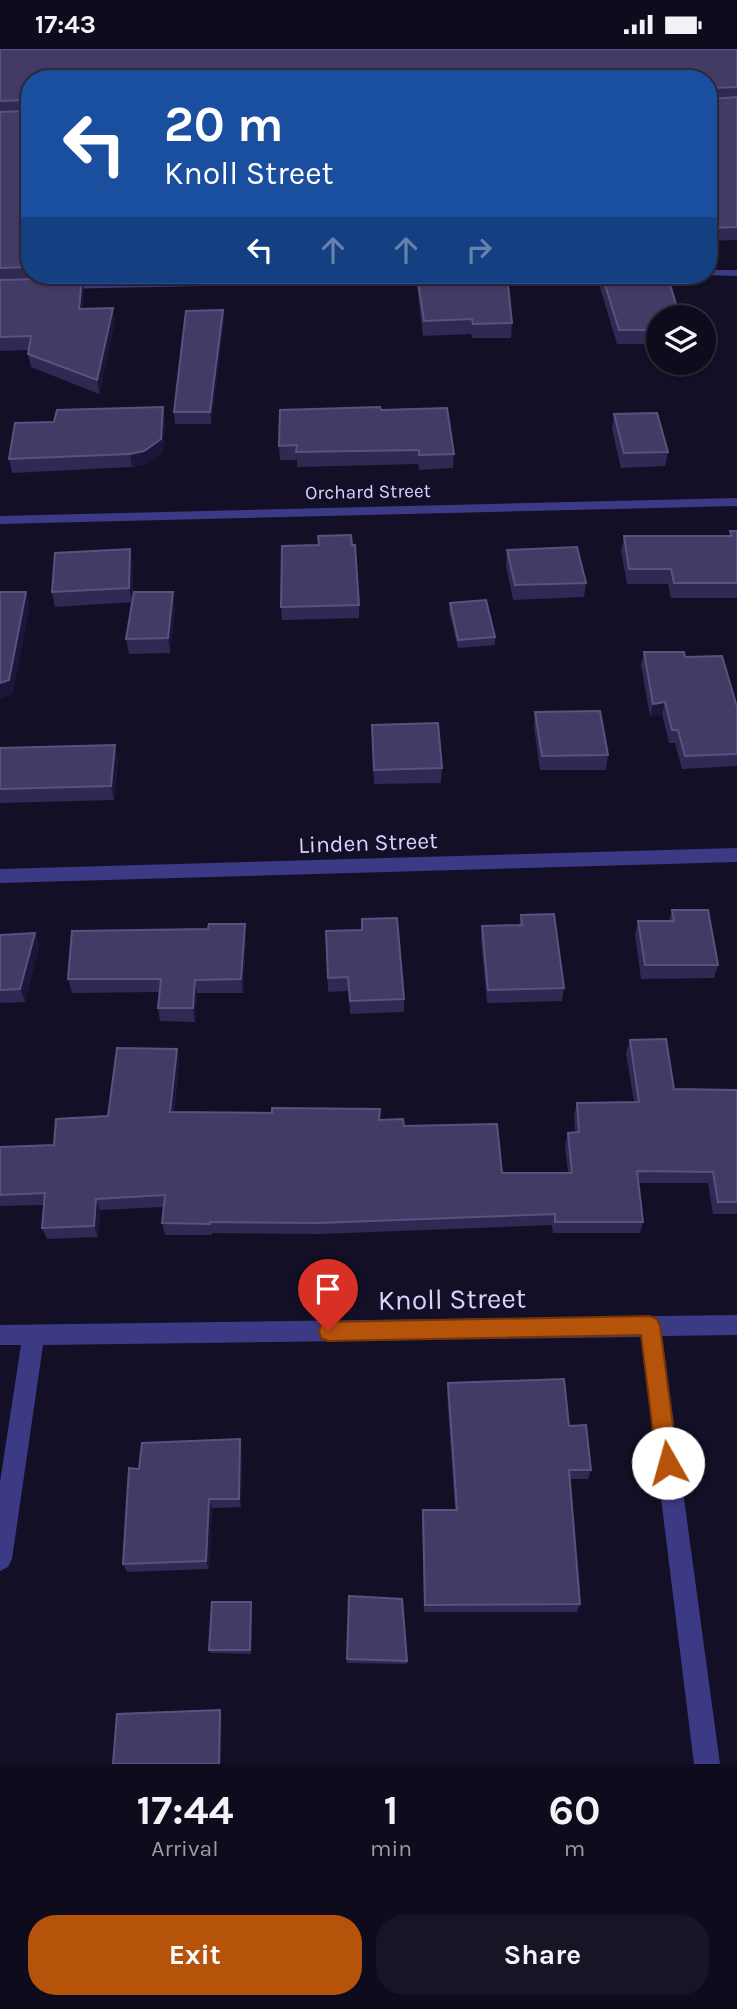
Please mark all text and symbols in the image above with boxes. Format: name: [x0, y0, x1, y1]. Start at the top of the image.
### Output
text: 17:43: [35, 9, 96, 40]
text: 20 m: [164, 96, 284, 153]
icon: left: [49, 98, 140, 189]
text: Knoll Street: [164, 155, 334, 192]
icon: left: [241, 231, 279, 269]
icon: ahead: [314, 231, 352, 269]
icon: ahead: [387, 231, 425, 269]
icon: right: [460, 231, 498, 269]
map controls: [646, 305, 716, 375]
button: layers: [646, 305, 716, 375]
street label: Orchard Street: [305, 480, 431, 504]
street label: Linden Street: [298, 827, 438, 859]
pin: [298, 1259, 358, 1331]
icon: arrive: [309, 1270, 347, 1308]
street label: Knoll Street: [378, 1281, 526, 1317]
position arrow: [631, 1426, 705, 1500]
text: 17:44: [136, 1785, 234, 1835]
text: 1: [384, 1785, 399, 1835]
text: 60: [549, 1785, 601, 1835]
text: Arrival: [151, 1835, 219, 1862]
text: min: [370, 1835, 412, 1862]
text: m: [564, 1835, 585, 1862]
button: Exit: [28, 1915, 362, 1995]
button: Share: [376, 1915, 709, 1995]

